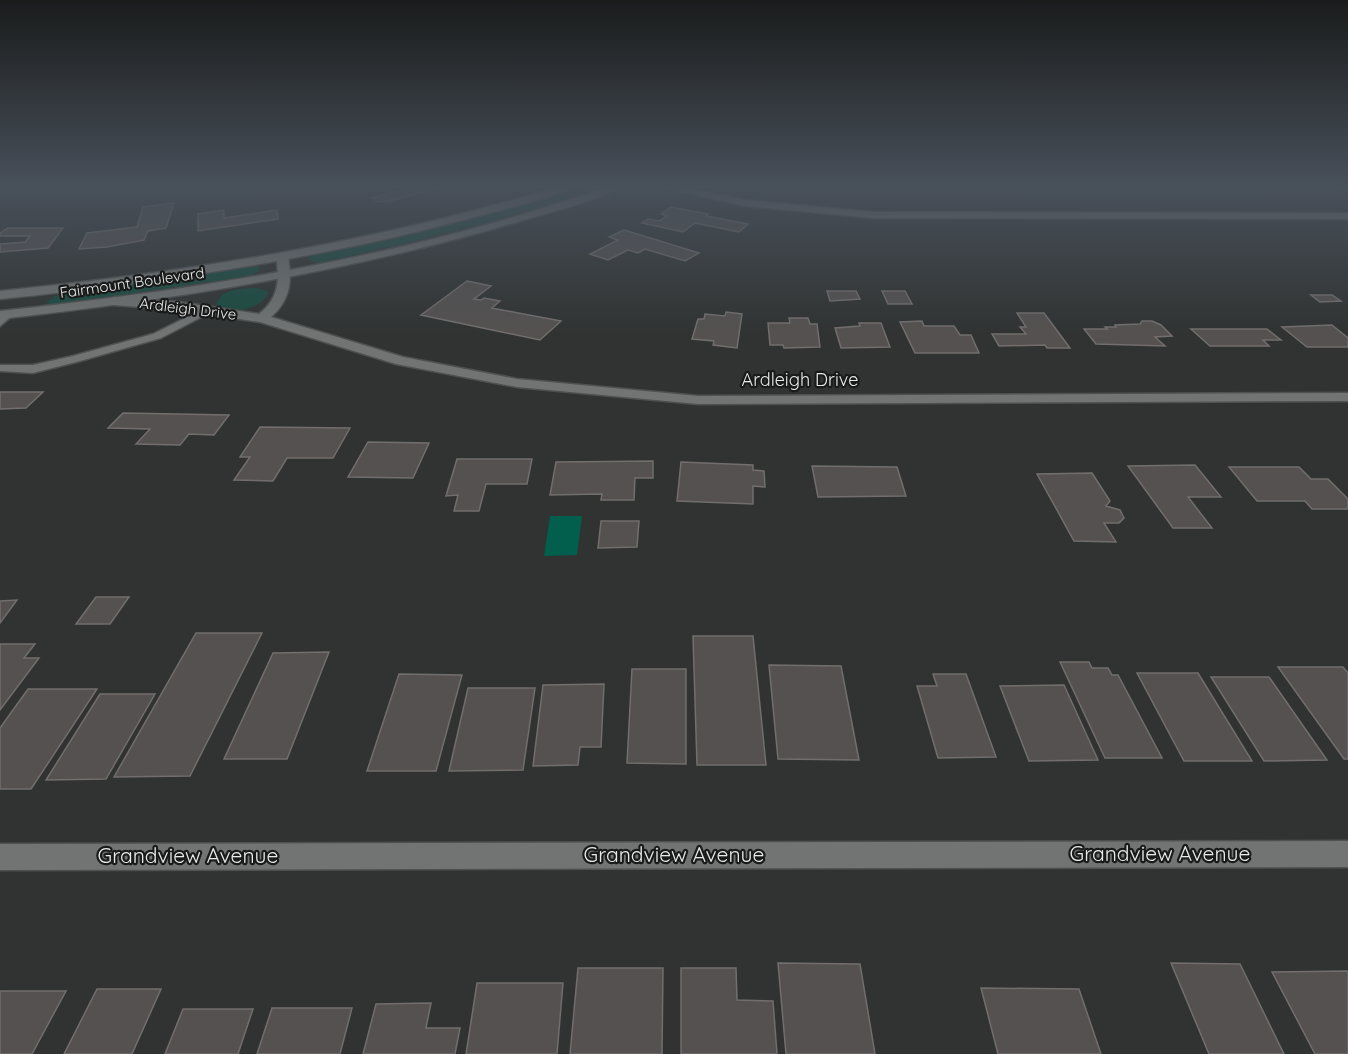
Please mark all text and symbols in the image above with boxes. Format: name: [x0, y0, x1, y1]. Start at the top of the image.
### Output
street label: Fairmount Boulevard: [58, 263, 206, 302]
street label: Ardleigh Drive: [139, 293, 238, 324]
street label: Ardleigh Drive: [742, 368, 858, 391]
street label: Grandview Avenue: [1070, 840, 1250, 866]
street label: Grandview Avenue: [584, 841, 764, 867]
street label: Grandview Avenue: [98, 842, 278, 868]

